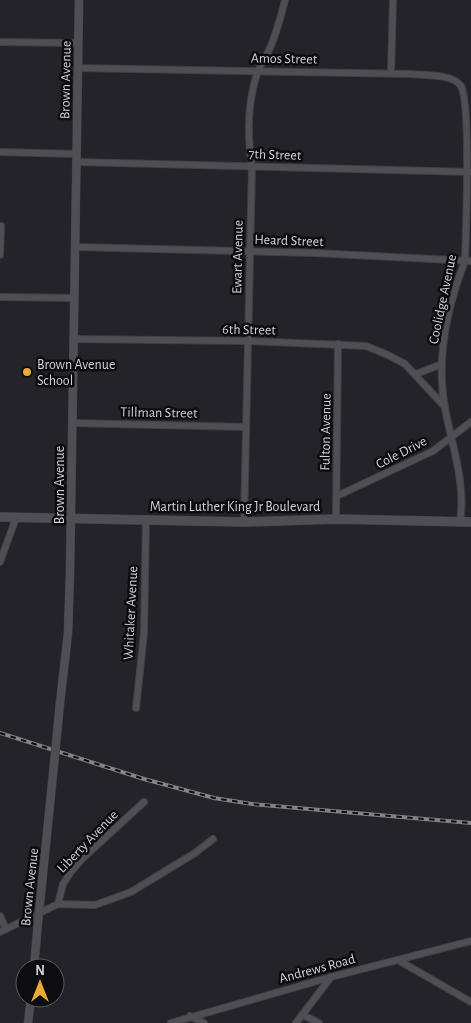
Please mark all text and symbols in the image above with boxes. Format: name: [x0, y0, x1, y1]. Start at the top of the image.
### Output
street label: Brown Avenue: [58, 41, 74, 119]
street label: Amos Street: [251, 51, 318, 67]
street label: 7th Street: [248, 147, 302, 163]
street label: Ewart Avenue: [230, 220, 246, 294]
street label: Heard Street: [254, 233, 324, 249]
street label: Coolidge Avenue: [427, 253, 459, 345]
street label: 6th Street: [222, 323, 276, 337]
place label: Brown Avenue School: [37, 358, 115, 388]
marker: Brown Avenue School: [21, 366, 33, 378]
street label: Fulton Avenue: [318, 393, 334, 471]
street label: Tillman Street: [120, 405, 198, 421]
street label: Cole Drive: [374, 434, 429, 472]
street label: Brown Avenue: [53, 446, 67, 524]
street label: Martin Luther King Jr Boulevard: [150, 500, 320, 514]
street label: Whitaker Avenue: [122, 566, 140, 660]
street label: Liberty Avenue: [55, 808, 121, 876]
street label: Brown Avenue: [19, 847, 41, 927]
street label: Andrews Road: [278, 952, 357, 986]
north arrow: [15, 958, 65, 1008]
text: N: [35, 964, 45, 978]

